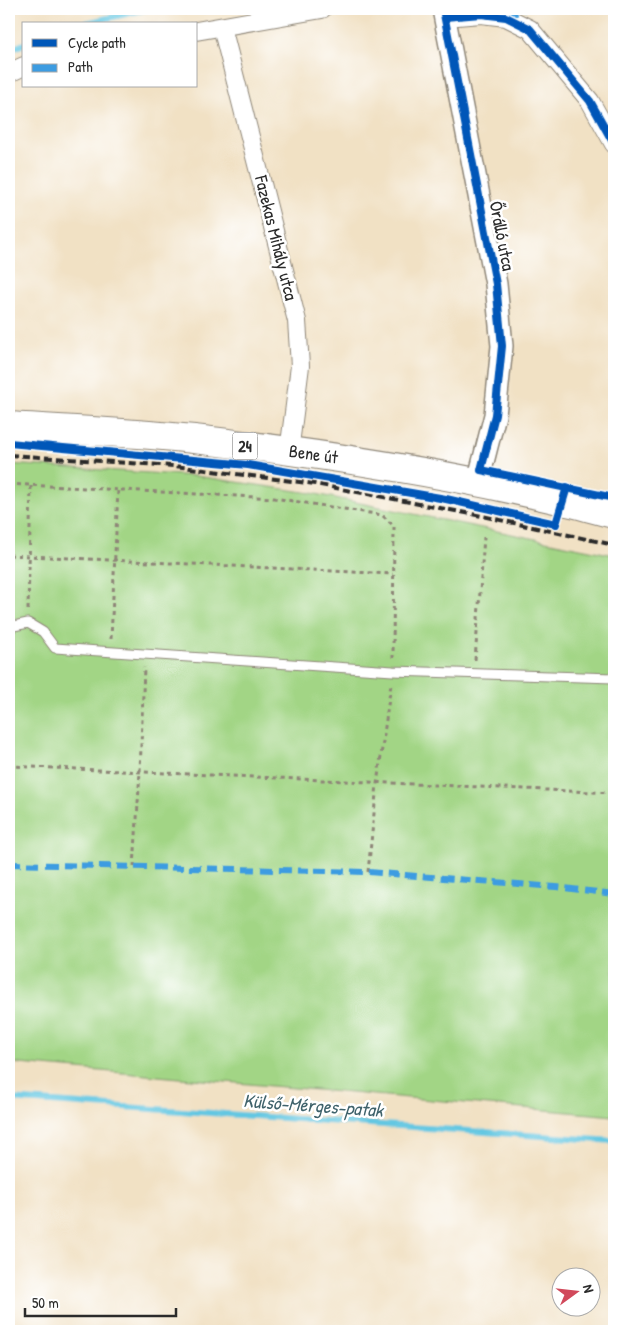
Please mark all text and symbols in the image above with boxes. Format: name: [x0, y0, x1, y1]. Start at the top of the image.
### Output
legend: [22, 22, 198, 88]
text: Cycle path: [68, 32, 126, 53]
text: Path: [68, 56, 93, 77]
street label: Fazekas Mihály utca: [249, 172, 304, 303]
street label: Őrálló utca: [483, 199, 521, 273]
road number: 24: [232, 432, 258, 460]
street label: Bene út: [288, 438, 341, 470]
water label: Külső-Mérges-patak: [242, 1087, 386, 1123]
north arrow: [550, 1268, 600, 1318]
text: N: [579, 1282, 599, 1295]
scale bar: [25, 1285, 176, 1317]
text: 50 m: [32, 1292, 59, 1313]

